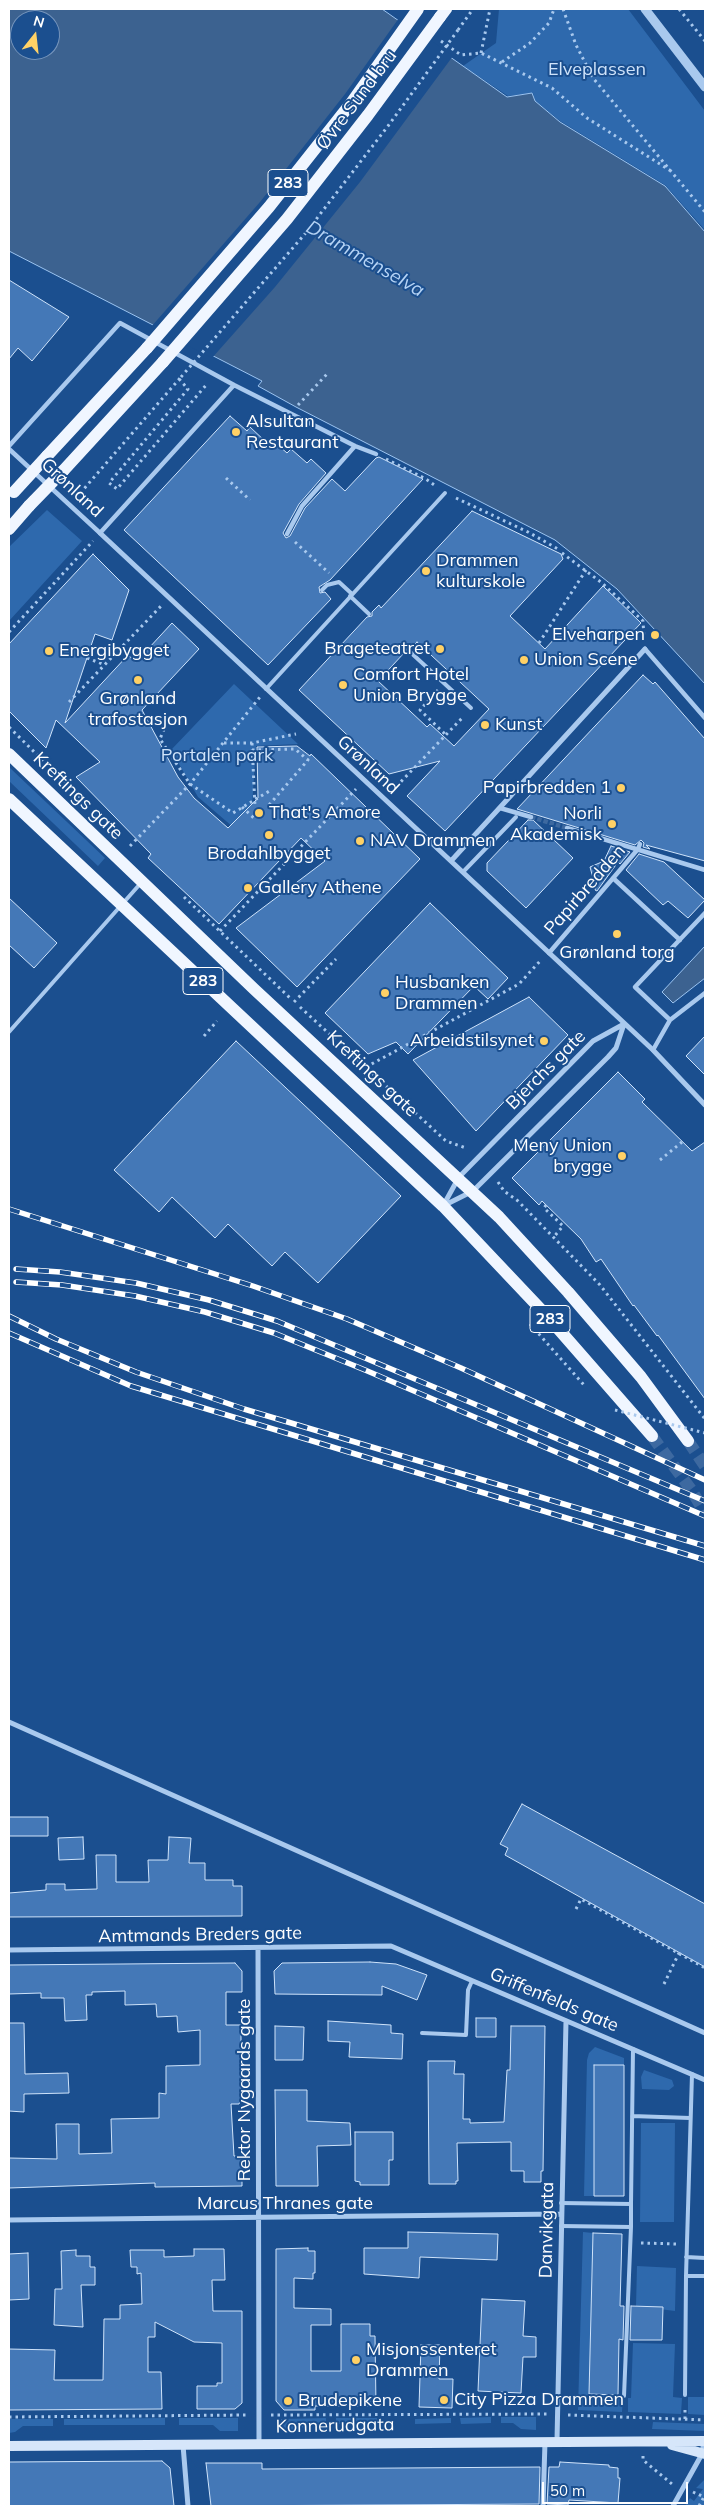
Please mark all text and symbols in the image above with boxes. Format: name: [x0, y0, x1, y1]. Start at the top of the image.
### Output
north arrow: [10, 10, 60, 60]
text: N: [31, 11, 46, 32]
street label: Øvre Sund bru: [312, 46, 402, 154]
park label: Elveplassen: [548, 59, 646, 81]
road number: 283: [268, 170, 308, 197]
water label: Drammenselva: [302, 216, 428, 302]
place label: Alsultan Restaurant: [246, 411, 338, 454]
marker: Alsultan Restaurant: [230, 426, 242, 438]
street label: Grønland: [37, 454, 107, 522]
place label: Drammen kulturskole: [436, 550, 525, 592]
marker: Drammen kulturskole: [420, 565, 432, 577]
place label: Elveharpen: [552, 624, 645, 646]
marker: Elveharpen: [649, 629, 661, 641]
place label: Brageteatret: [324, 638, 430, 660]
place label: Energibygget: [59, 640, 169, 662]
marker: Brageteatret: [434, 643, 446, 655]
marker: Energibygget: [43, 645, 55, 657]
place label: Union Scene: [534, 649, 638, 671]
marker: Union Scene: [518, 654, 530, 666]
place label: Comfort Hotel Union Brygge: [353, 664, 469, 706]
marker: Grønland trafostasjon: [132, 674, 144, 686]
marker: Comfort Hotel Union Brygge: [337, 679, 349, 691]
place label: Grønland trafostasjon: [88, 688, 188, 731]
place label: Kunst: [495, 714, 542, 736]
marker: Kunst: [479, 719, 491, 731]
street label: Grønland: [333, 731, 403, 799]
park label: Portalen park: [161, 745, 273, 767]
street label: Kreftings gate: [29, 748, 127, 844]
place label: Papirbredden 1: [483, 777, 611, 799]
marker: Papirbredden 1: [615, 782, 627, 794]
place label: That's Amore: [269, 802, 381, 824]
place label: Norli Akademisk: [510, 803, 602, 846]
marker: That's Amore: [253, 807, 265, 819]
marker: Norli Akademisk: [606, 818, 618, 830]
marker: Brodahlbygget: [263, 829, 275, 841]
place label: NAV Drammen: [370, 830, 496, 852]
marker: NAV Drammen: [354, 835, 366, 847]
street label: Papirbredden: [540, 840, 630, 940]
place label: Brodahlbygget: [207, 843, 331, 865]
place label: Gallery Athene: [258, 877, 382, 899]
marker: Gallery Athene: [242, 882, 254, 894]
marker: Grønland torg: [611, 928, 623, 940]
place label: Grønland torg: [559, 942, 675, 964]
road number: 283: [183, 968, 223, 994]
place label: Husbanken Drammen: [395, 972, 490, 1014]
marker: Husbanken Drammen: [379, 987, 391, 999]
street label: Kreftings gate: [322, 1026, 422, 1122]
street label: Bjerchs gate: [502, 1026, 590, 1114]
place label: Arbeidstilsynet: [410, 1030, 534, 1052]
marker: Arbeidstilsynet: [538, 1035, 550, 1047]
place label: Meny Union brygge: [513, 1135, 612, 1178]
marker: Meny Union brygge: [616, 1150, 628, 1162]
road number: 283: [530, 1306, 570, 1332]
street label: Amtmands Breders gate: [98, 1922, 302, 1948]
street label: Griffenfelds gate: [486, 1963, 622, 2037]
street label: Rektor Nygaards gate: [234, 1999, 256, 2181]
street label: Danvikgata: [535, 2182, 559, 2278]
street label: Marcus Thranes gate: [197, 2193, 373, 2215]
place label: Misjonssenteret Drammen: [366, 2339, 496, 2382]
marker: Misjonssenteret Drammen: [350, 2354, 362, 2366]
place label: City Pizza Drammen: [454, 2389, 624, 2411]
place label: Brudepikene: [298, 2390, 402, 2412]
marker: City Pizza Drammen: [438, 2394, 450, 2406]
marker: Brudepikene: [282, 2395, 294, 2407]
street label: Konnerudgata: [275, 2414, 395, 2438]
scale bar: [544, 2472, 690, 2504]
text: 50 m: [550, 2481, 585, 2500]

